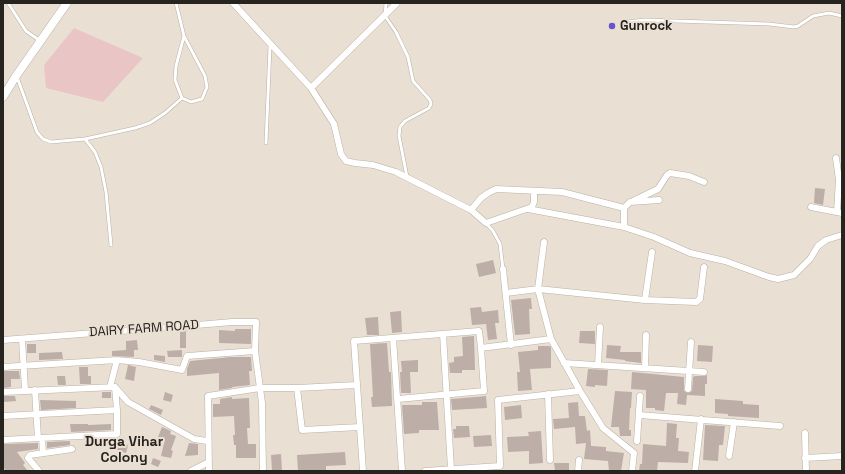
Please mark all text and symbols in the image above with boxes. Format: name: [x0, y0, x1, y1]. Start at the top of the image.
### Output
place label: Gunrock: [620, 18, 672, 34]
marker: Gunrock: [607, 21, 617, 31]
street label: DAIRY FARM ROAD: [89, 317, 199, 341]
district label: Durga Vihar Colony: [85, 434, 163, 466]

